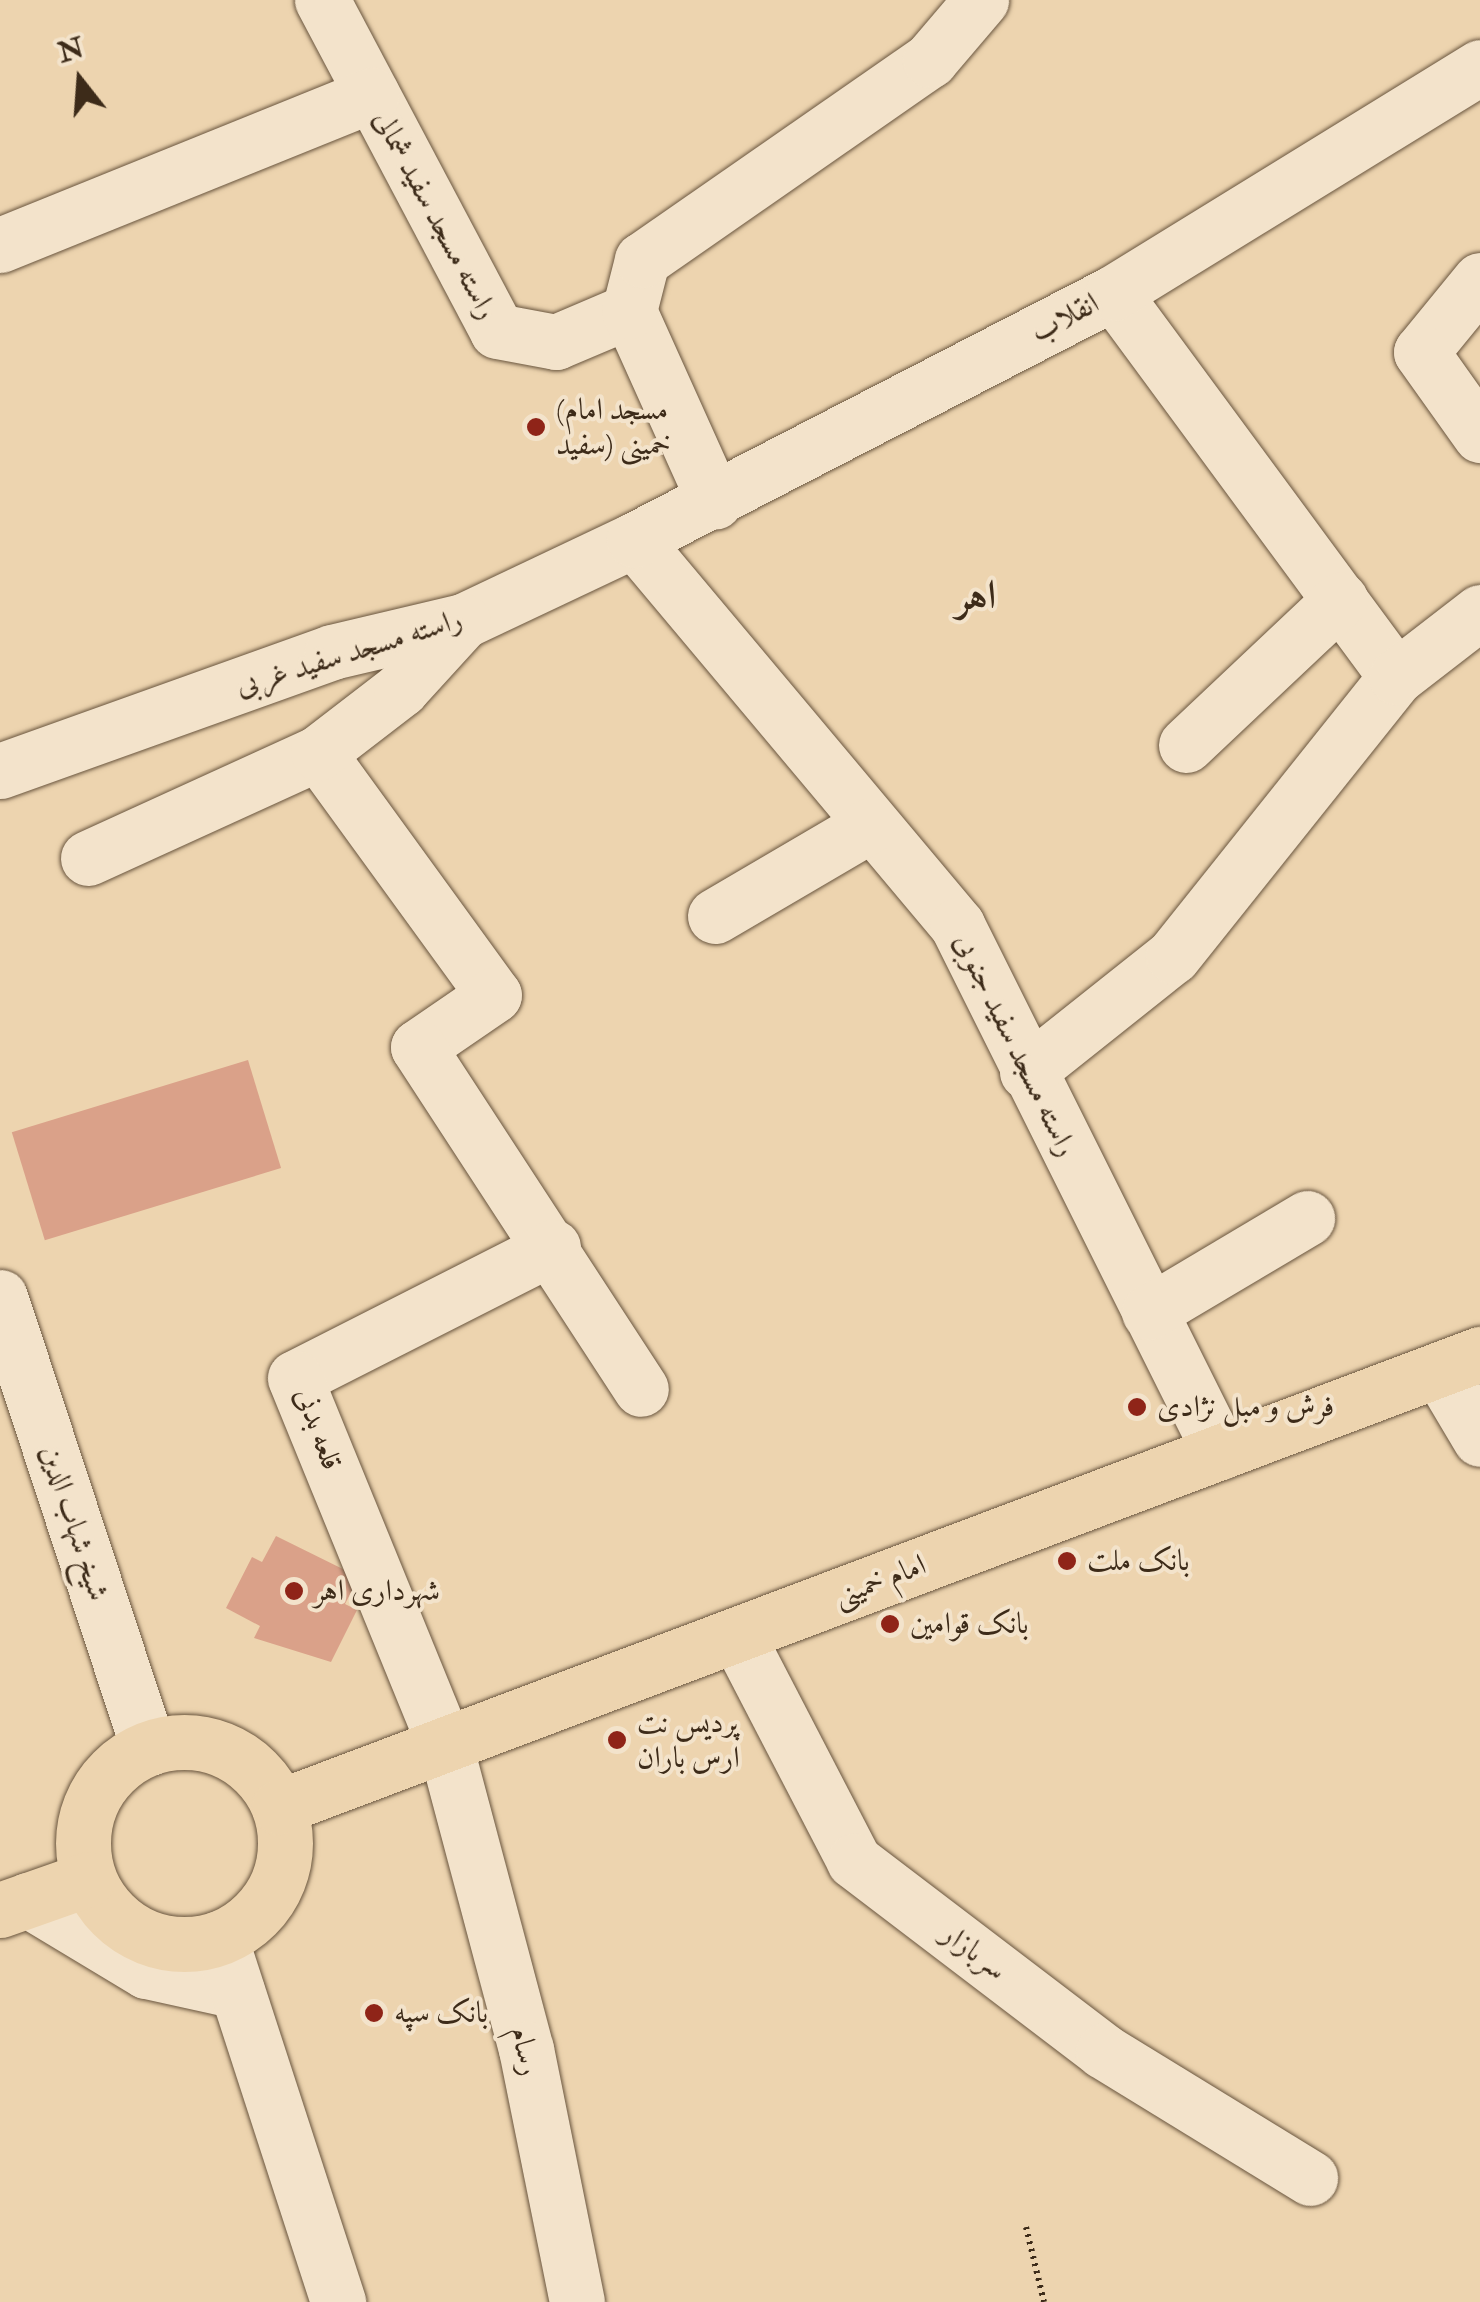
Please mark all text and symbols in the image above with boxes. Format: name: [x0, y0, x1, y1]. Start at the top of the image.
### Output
north arrow: [30, 30, 130, 130]
text: N: [54, 30, 88, 71]
street label: راسته مسجد سفید شمالی: [365, 104, 505, 326]
street label: انقلاب: [1025, 285, 1105, 351]
place label: (مسجد امام خمینی (سفید: [556, 392, 671, 462]
marker: (مسجد امام خمینی (سفید: [525, 416, 547, 438]
district label: اهر: [956, 572, 996, 620]
street label: راسته مسجد سفید غربی: [231, 601, 467, 705]
street label: راسته مسجد سفید جنوبی: [945, 928, 1085, 1162]
street label: قلعه بدنی: [287, 1383, 349, 1475]
place label: فرش و مبل نژادی: [1157, 1389, 1334, 1425]
marker: فرش و مبل نژادی: [1126, 1396, 1148, 1418]
street label: شیخ شهاب الدین: [32, 1441, 116, 1605]
place label: بانک ملت: [1087, 1543, 1190, 1579]
street label: امام خمینی: [829, 1547, 931, 1615]
marker: بانک ملت: [1056, 1550, 1078, 1572]
place label: شهرداری اهر: [314, 1573, 440, 1609]
marker: شهرداری اهر: [283, 1580, 305, 1602]
place label: بانک قوامین: [910, 1606, 1029, 1642]
marker: بانک قوامین: [879, 1613, 901, 1635]
place label: پردیس نت ارس باران: [637, 1705, 740, 1776]
marker: پردیس نت ارس باران: [606, 1729, 628, 1751]
street label: سربازار: [934, 1916, 1014, 1988]
place label: بانک سپه: [394, 1995, 488, 2031]
marker: بانک سپه: [363, 2002, 385, 2024]
street label: رسام: [502, 2023, 548, 2079]

